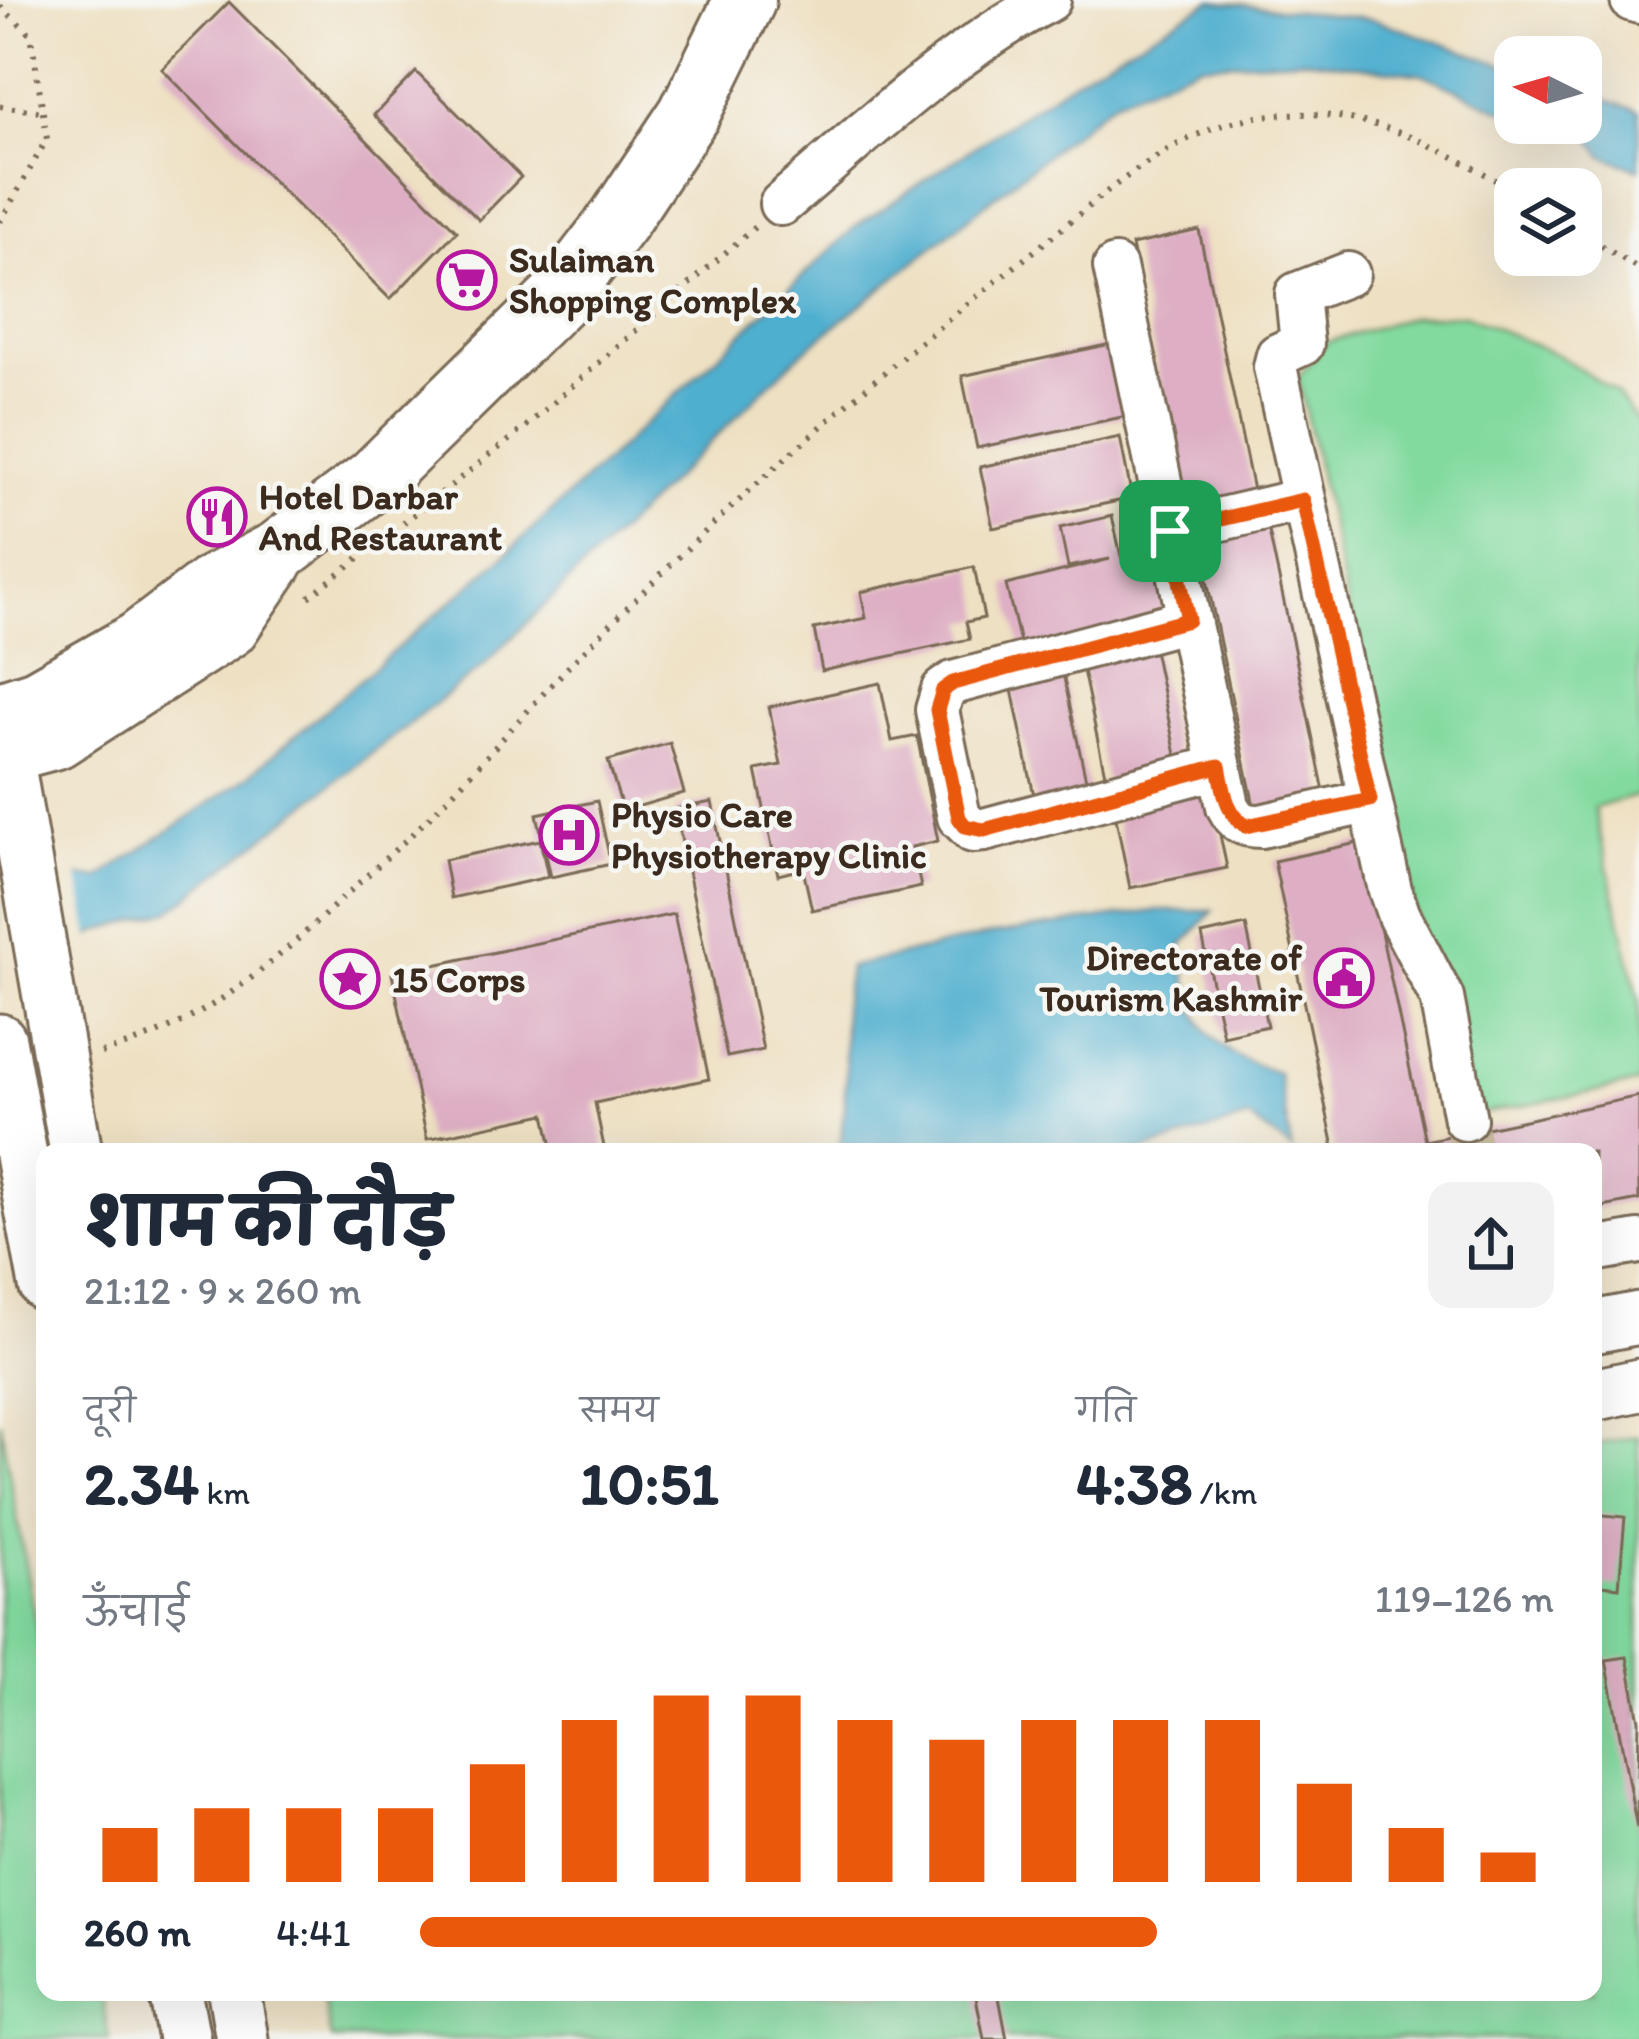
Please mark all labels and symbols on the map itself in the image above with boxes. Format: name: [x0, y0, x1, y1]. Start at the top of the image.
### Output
north arrow: [1494, 36, 1602, 144]
place label: Sulaiman Shopping Complex: [509, 238, 797, 322]
supermarket icon: Sulaiman Shopping Complex: [436, 249, 498, 311]
place label: Hotel Darbar And Restaurant: [259, 475, 503, 559]
pin: [1119, 480, 1221, 582]
restaurant icon: Hotel Darbar And Restaurant: [186, 486, 248, 548]
place label: Physio Care Physiotherapy Clinic: [611, 793, 926, 877]
hospital icon: Physio Care Physiotherapy Clinic: [538, 804, 600, 866]
place label: Directorate of Tourism Kashmir: [1038, 936, 1303, 1020]
public building icon: Directorate of Tourism Kashmir: [1313, 947, 1375, 1009]
place icon: 15 Corps: [319, 948, 381, 1010]
place label: 15 Corps: [392, 958, 526, 1001]

